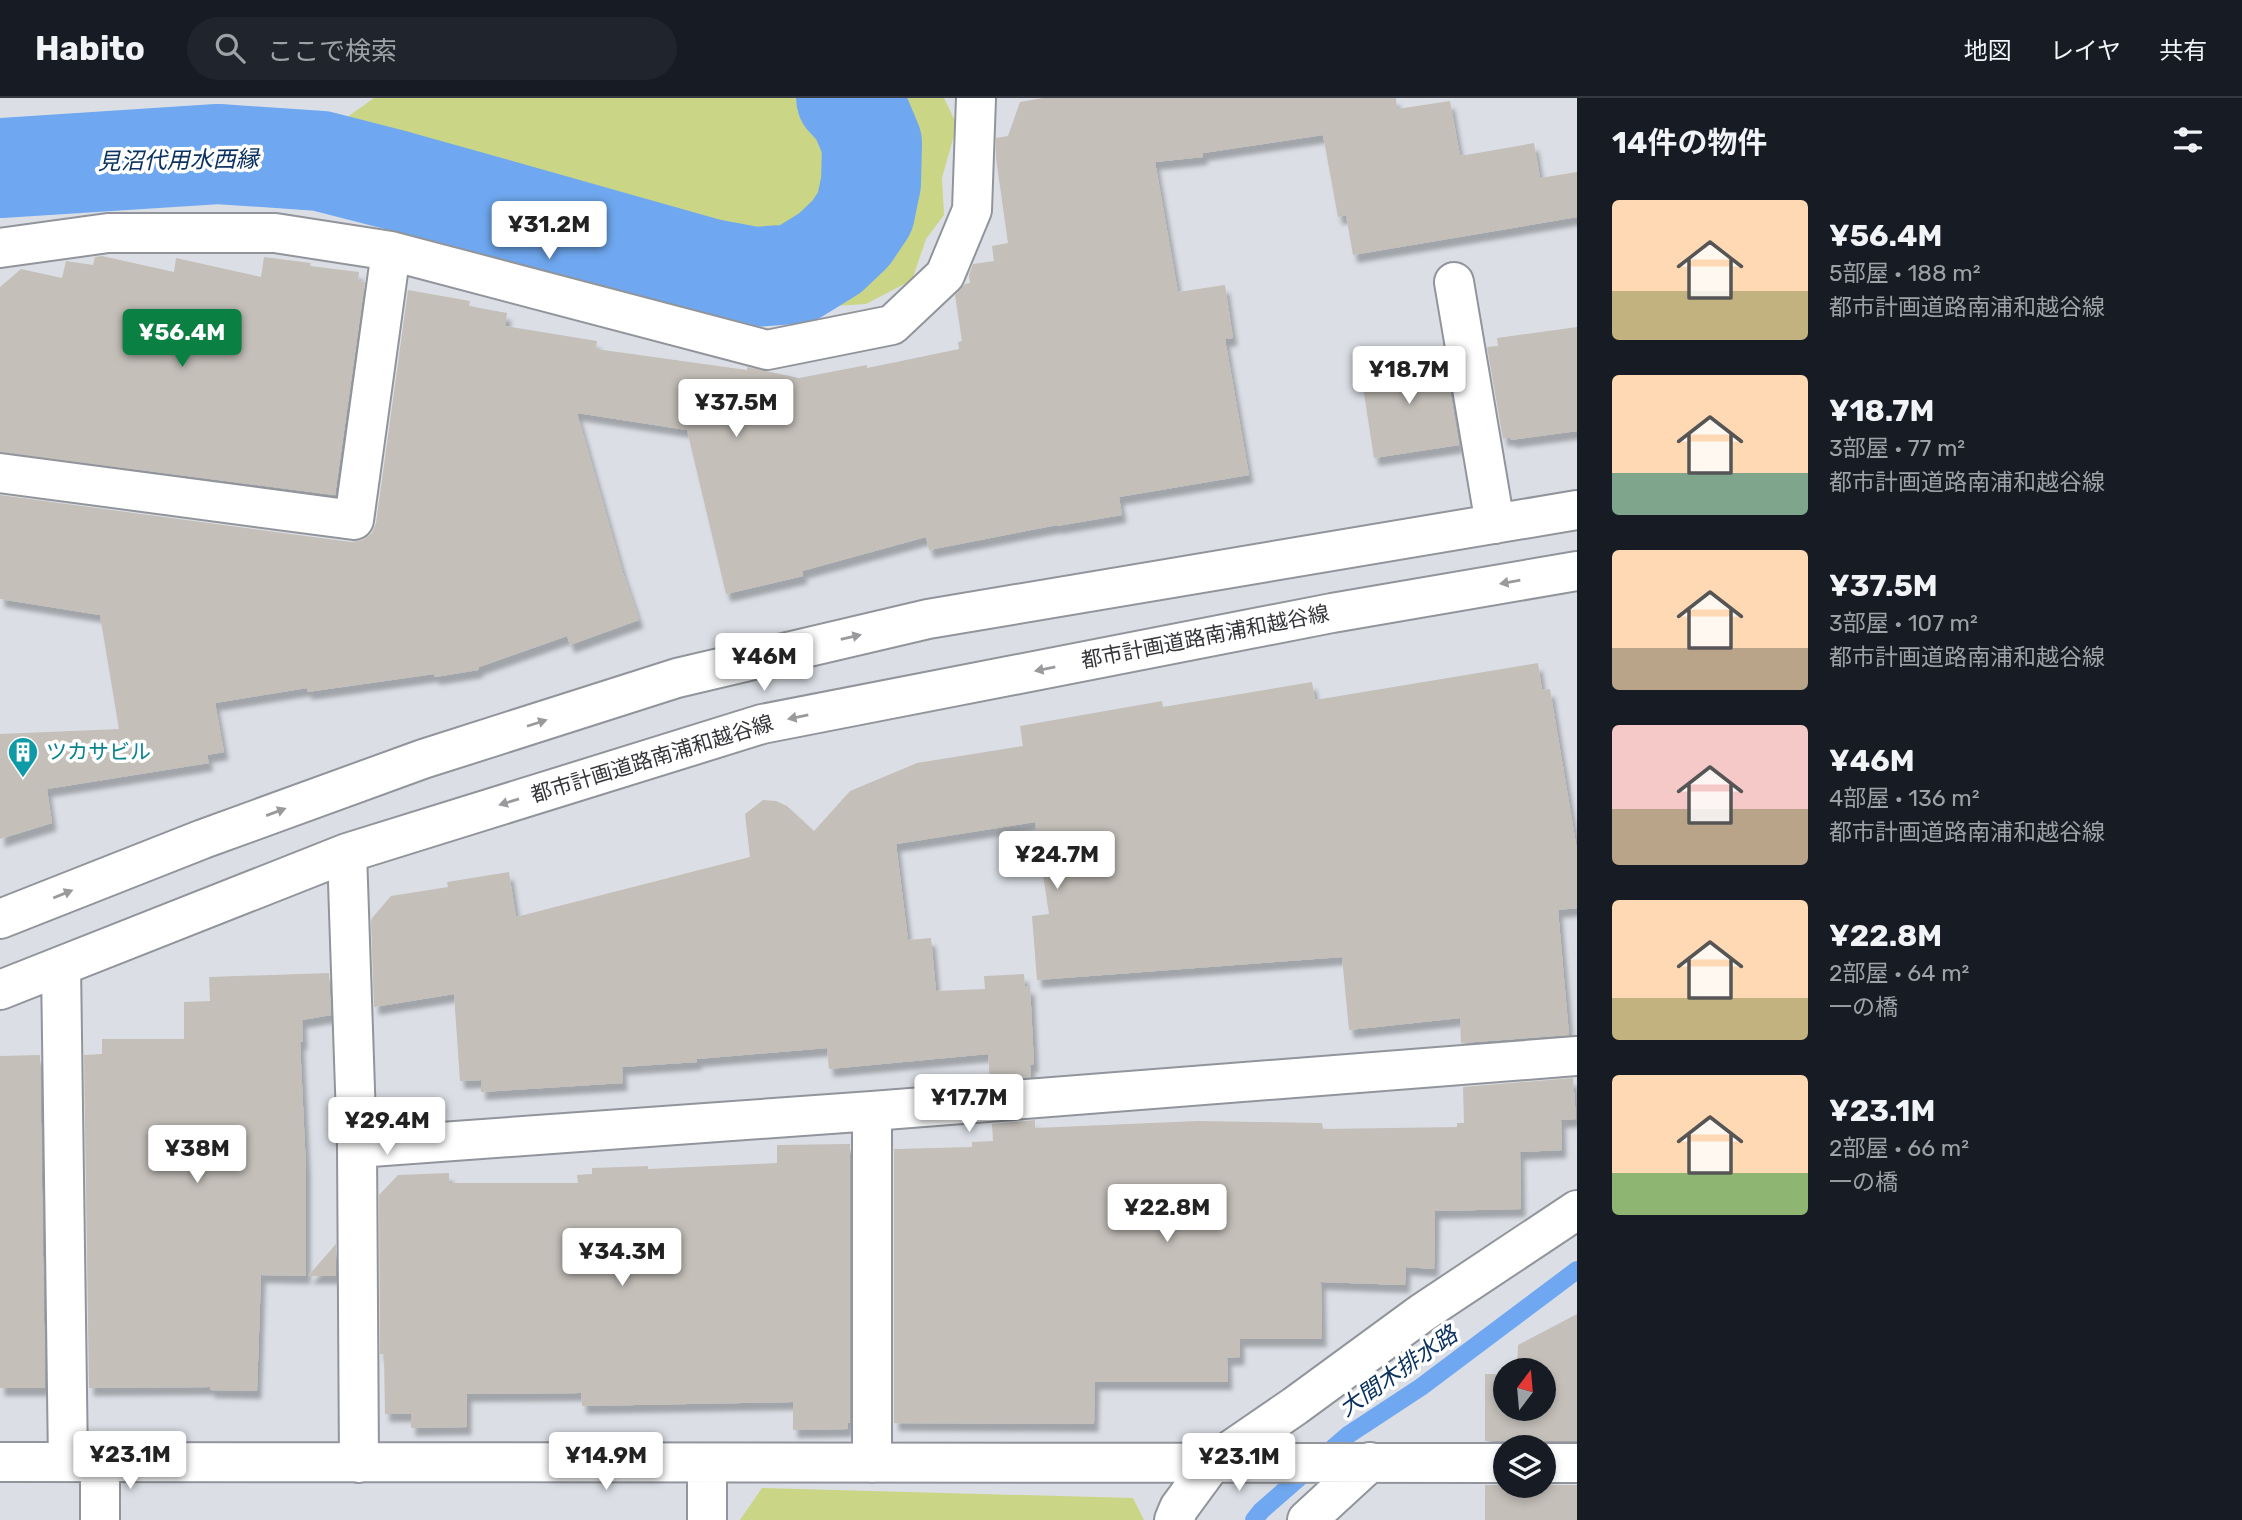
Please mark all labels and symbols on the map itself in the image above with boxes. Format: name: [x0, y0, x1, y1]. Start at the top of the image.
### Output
water label: 見沼代用水西縁: [97, 145, 262, 175]
pin: ¥31.2M: [492, 202, 606, 261]
pin: ¥56.4M: [125, 310, 239, 369]
pin: ¥18.7M: [1352, 346, 1466, 406]
pin: ¥37.5M: [679, 380, 793, 439]
one-way arrow: [1499, 577, 1521, 588]
street label: 都市計画道路南浦和越谷線: [1079, 600, 1331, 673]
one-way arrow: [840, 631, 862, 642]
pin: ¥46M: [723, 634, 805, 693]
one-way arrow: [1034, 663, 1056, 674]
street label: 都市計画道路南浦和越谷線: [528, 710, 776, 807]
one-way arrow: [787, 711, 809, 722]
one-way arrow: [527, 717, 548, 727]
building icon: ツカサビル: [6, 735, 40, 779]
place label: ツカサビル: [46, 739, 151, 764]
one-way arrow: [499, 798, 520, 808]
one-way arrow: [265, 806, 286, 817]
pin: ¥24.7M: [1000, 832, 1114, 891]
one-way arrow: [53, 888, 74, 899]
pin: ¥17.7M: [912, 1074, 1026, 1134]
pin: ¥29.4M: [330, 1098, 444, 1157]
pin: ¥38M: [156, 1126, 238, 1185]
pin: ¥22.8M: [1110, 1184, 1224, 1244]
pin: ¥34.3M: [565, 1228, 679, 1288]
water label: 大間木排水路: [1333, 1319, 1464, 1422]
north arrow: [1493, 1358, 1556, 1421]
pin: ¥23.1M: [73, 1432, 187, 1491]
pin: ¥14.9M: [549, 1432, 663, 1492]
pin: ¥23.1M: [1182, 1434, 1296, 1493]

